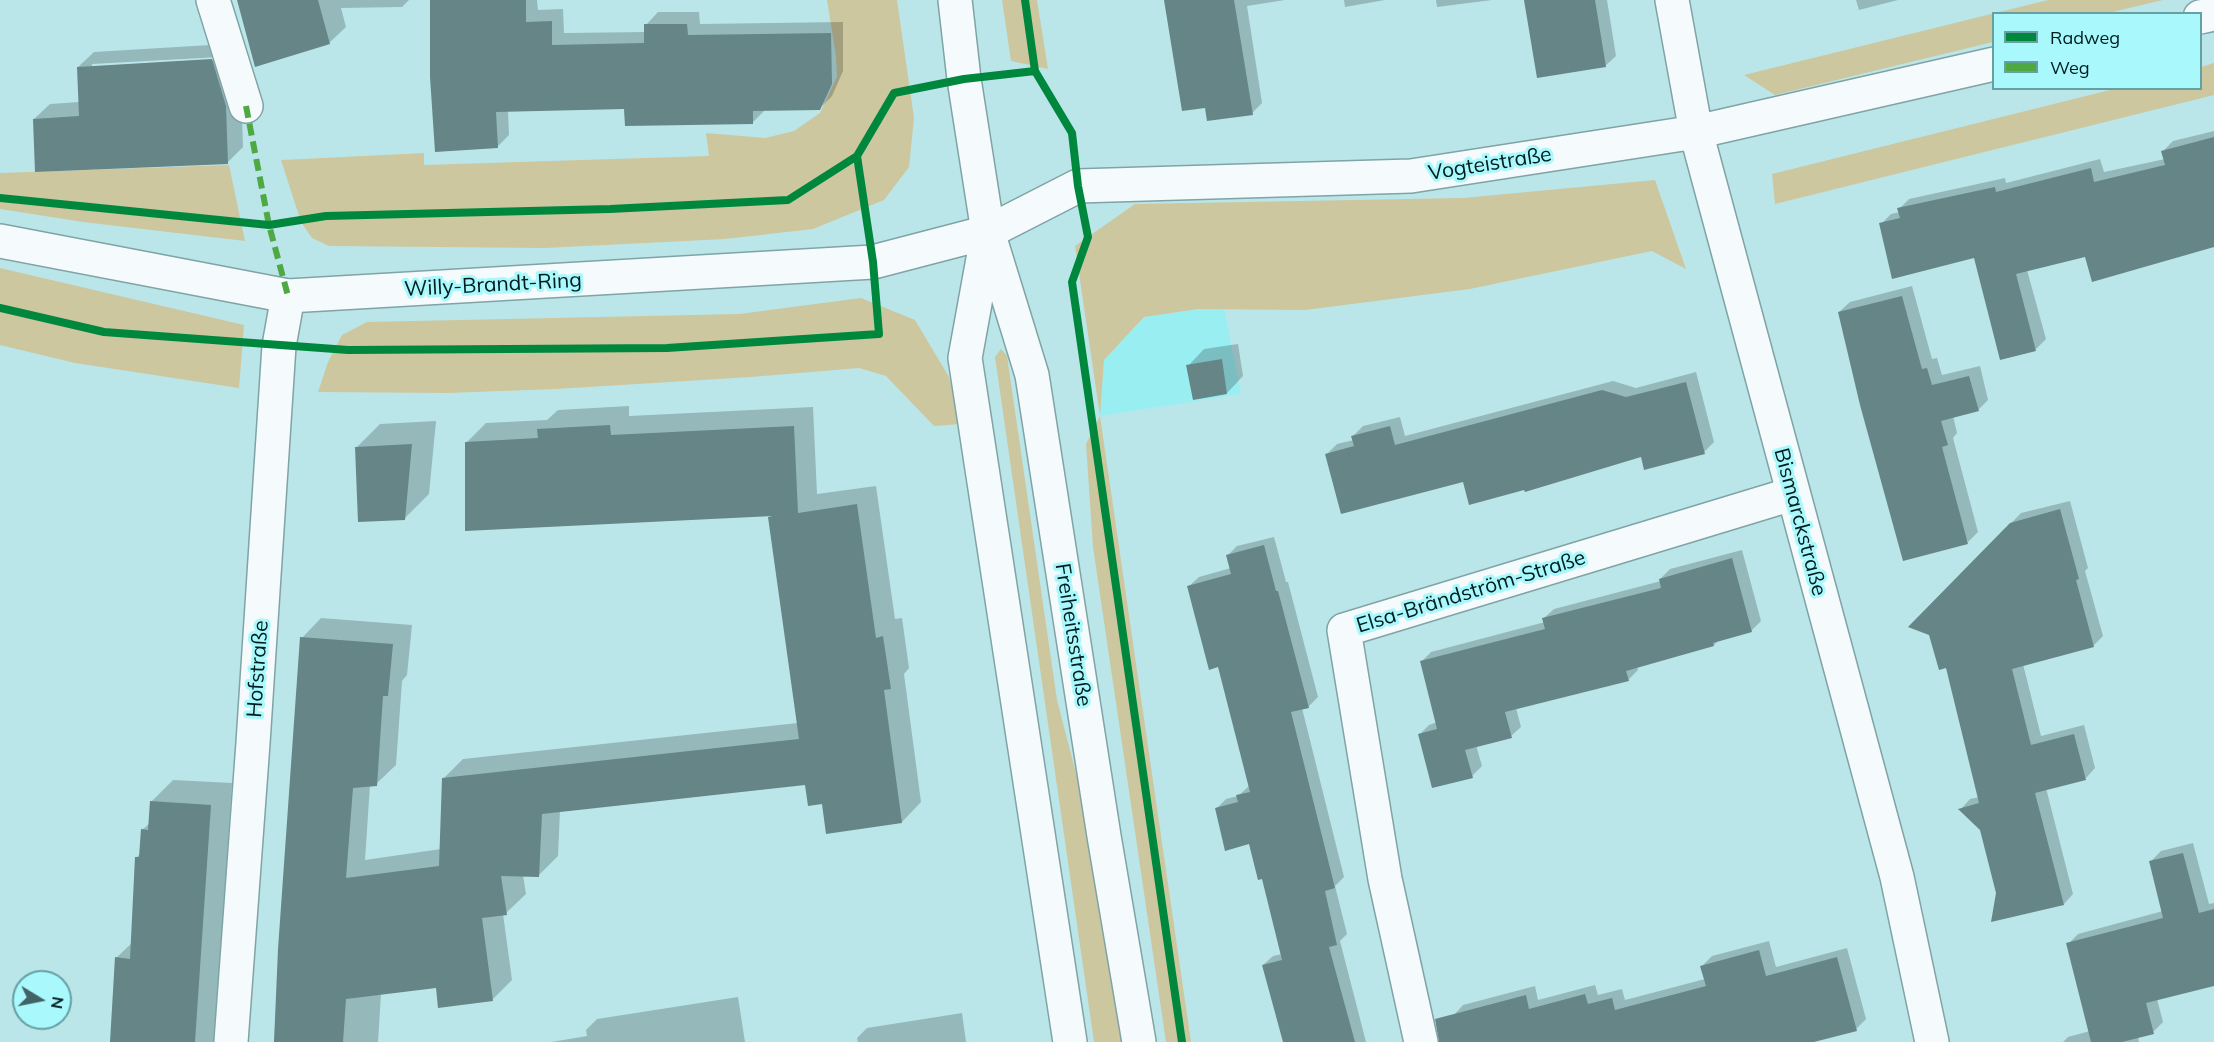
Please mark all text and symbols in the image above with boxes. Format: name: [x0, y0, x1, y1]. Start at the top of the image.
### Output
legend: [1992, 12, 2202, 90]
text: Radweg: [2050, 26, 2120, 49]
text: Weg: [2050, 56, 2090, 79]
street label: Vogteistraße: [1427, 142, 1553, 186]
street label: Willy-Brandt-Ring: [403, 268, 583, 302]
street label: Bismarckstraße: [1768, 445, 1832, 599]
street label: Elsa-Brändström-Straße: [1353, 545, 1589, 639]
street label: Freiheitsstraße: [1049, 562, 1097, 708]
street label: Hofstraße: [242, 619, 274, 719]
north arrow: [12, 970, 72, 1030]
text: N: [47, 995, 69, 1010]

